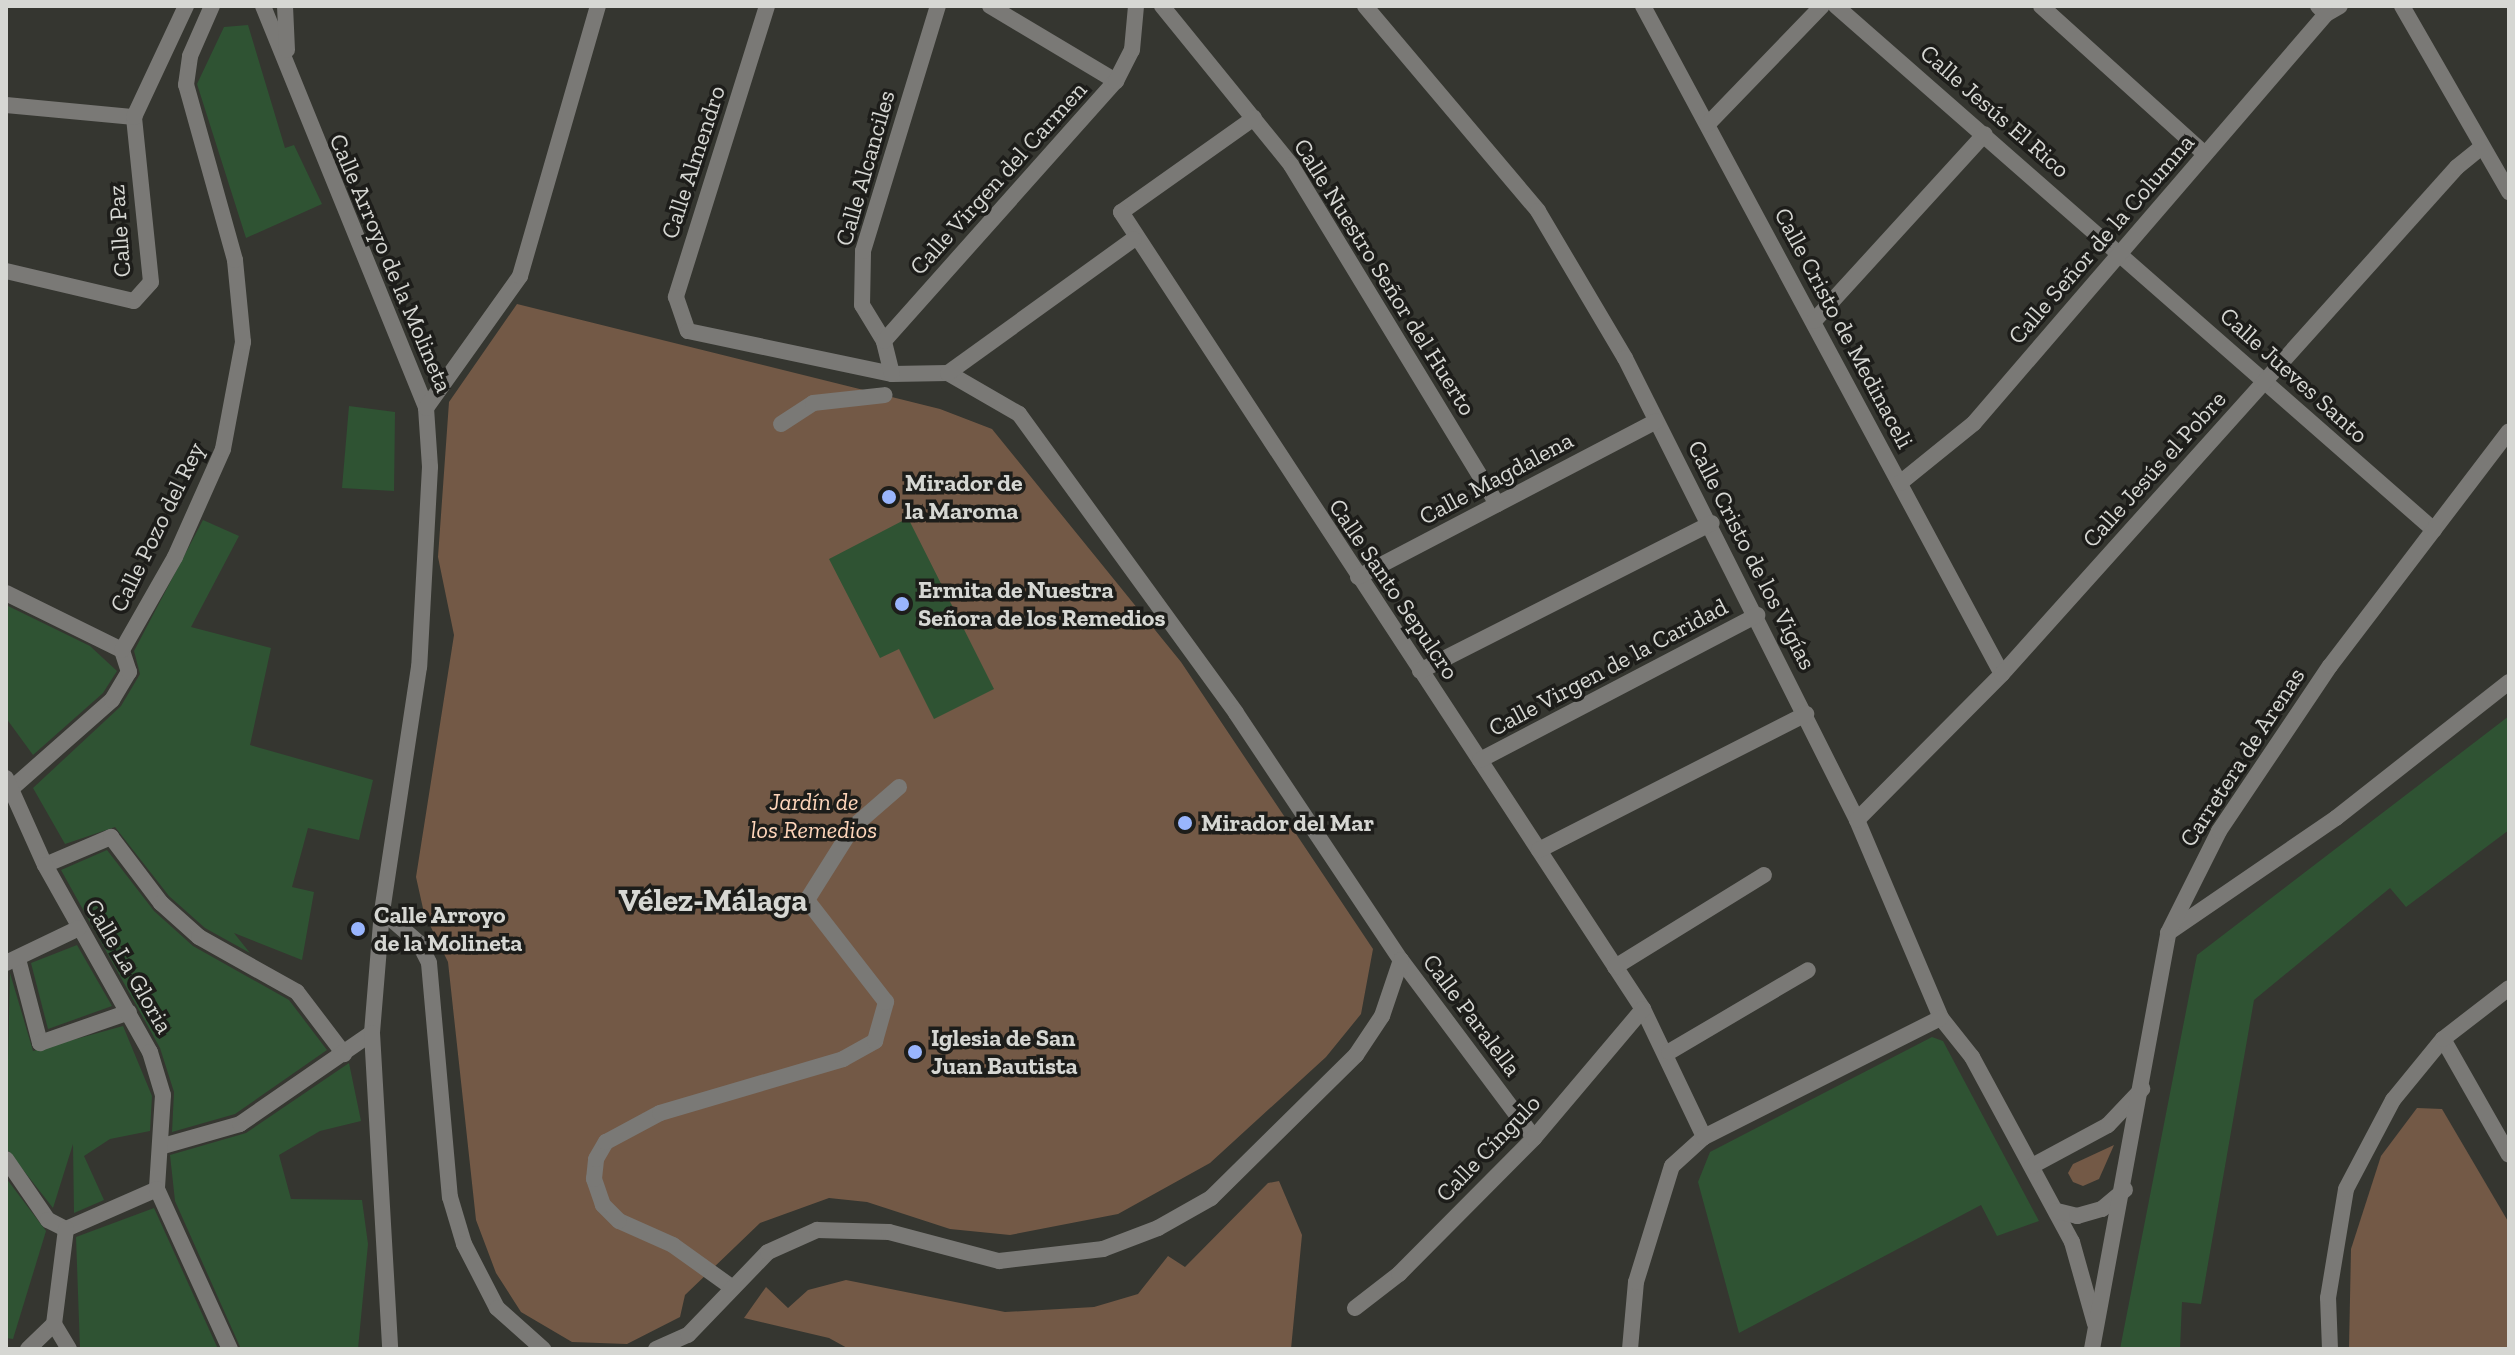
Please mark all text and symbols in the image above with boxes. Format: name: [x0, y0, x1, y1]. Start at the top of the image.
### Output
street label: Calle Jesús El Rico: [1914, 38, 2076, 184]
street label: Calle Virgen del Carmen: [903, 75, 1093, 281]
street label: Calle Almendro: [655, 82, 731, 242]
street label: Calle Alcanciles: [829, 87, 901, 249]
street label: Calle Señor de la Columna: [2002, 128, 2200, 350]
street label: Calle Arroyo de la Molineta: [323, 129, 459, 397]
street label: Calle Nuestro Señor del Huerto: [1288, 133, 1482, 421]
street label: Calle Paz: [101, 184, 137, 278]
street label: Calle Cristo de Medinaceli: [1768, 203, 1920, 453]
street label: Calle Jueves Santo: [2214, 301, 2374, 449]
street label: Calle Jesús el Pobre: [2076, 385, 2232, 553]
street label: Calle Magdalena: [1414, 425, 1578, 531]
street label: Calle Cristo de los Vigías: [1681, 435, 1823, 675]
street label: Calle Pozo del Rey: [104, 438, 210, 616]
place label: Mirador de la Maroma: [905, 469, 1023, 525]
marker: Mirador de la Maroma: [880, 488, 898, 506]
street label: Calle Santo Sepulcro: [1323, 493, 1465, 685]
place label: Ermita de Nuestra Señora de los Remedios: [918, 576, 1165, 632]
street label: Calle Virgen de la Caridad: [1483, 592, 1733, 742]
marker: Ermita de Nuestra Señora de los Remedios: [893, 595, 911, 613]
street label: Carretera de Arenas: [2173, 662, 2311, 852]
park label: Jardín de los Remedios: [751, 788, 877, 844]
place label: Mirador del Mar: [1201, 809, 1374, 837]
marker: Mirador del Mar: [1176, 814, 1194, 832]
district label: Vélez-Málaga: [619, 881, 807, 919]
street label: Calle La Gloria: [79, 894, 179, 1038]
place label: Calle Arroyo de la Molineta: [374, 901, 522, 957]
marker: Calle Arroyo de la Molineta: [349, 920, 367, 938]
street label: Calle Paralella: [1417, 948, 1527, 1082]
place label: Iglesia de San Juan Bautista: [931, 1024, 1078, 1080]
marker: Iglesia de San Juan Bautista: [906, 1043, 924, 1061]
street label: Calle Cíngulo: [1430, 1088, 1546, 1208]

